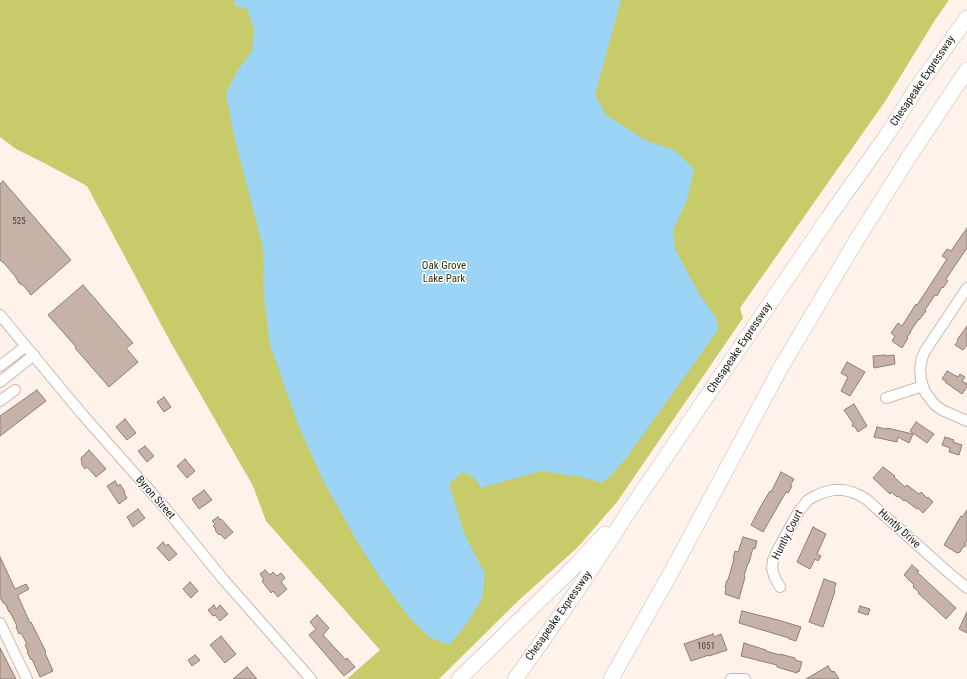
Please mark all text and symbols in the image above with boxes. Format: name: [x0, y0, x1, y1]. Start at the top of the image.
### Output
street label: Chesapeake Expressway: [888, 33, 958, 129]
house number: 525: [12, 217, 26, 227]
park label: Oak Grove Lake Park: [422, 259, 466, 285]
street label: Chesapeake Expressway: [705, 300, 775, 396]
street label: Byron Street: [133, 474, 177, 522]
street label: Huntly Drive: [875, 507, 923, 551]
street label: Huntly Court: [770, 508, 806, 562]
street label: Chesapeake Expressway: [523, 569, 595, 663]
house number: 1051: [697, 642, 715, 652]

